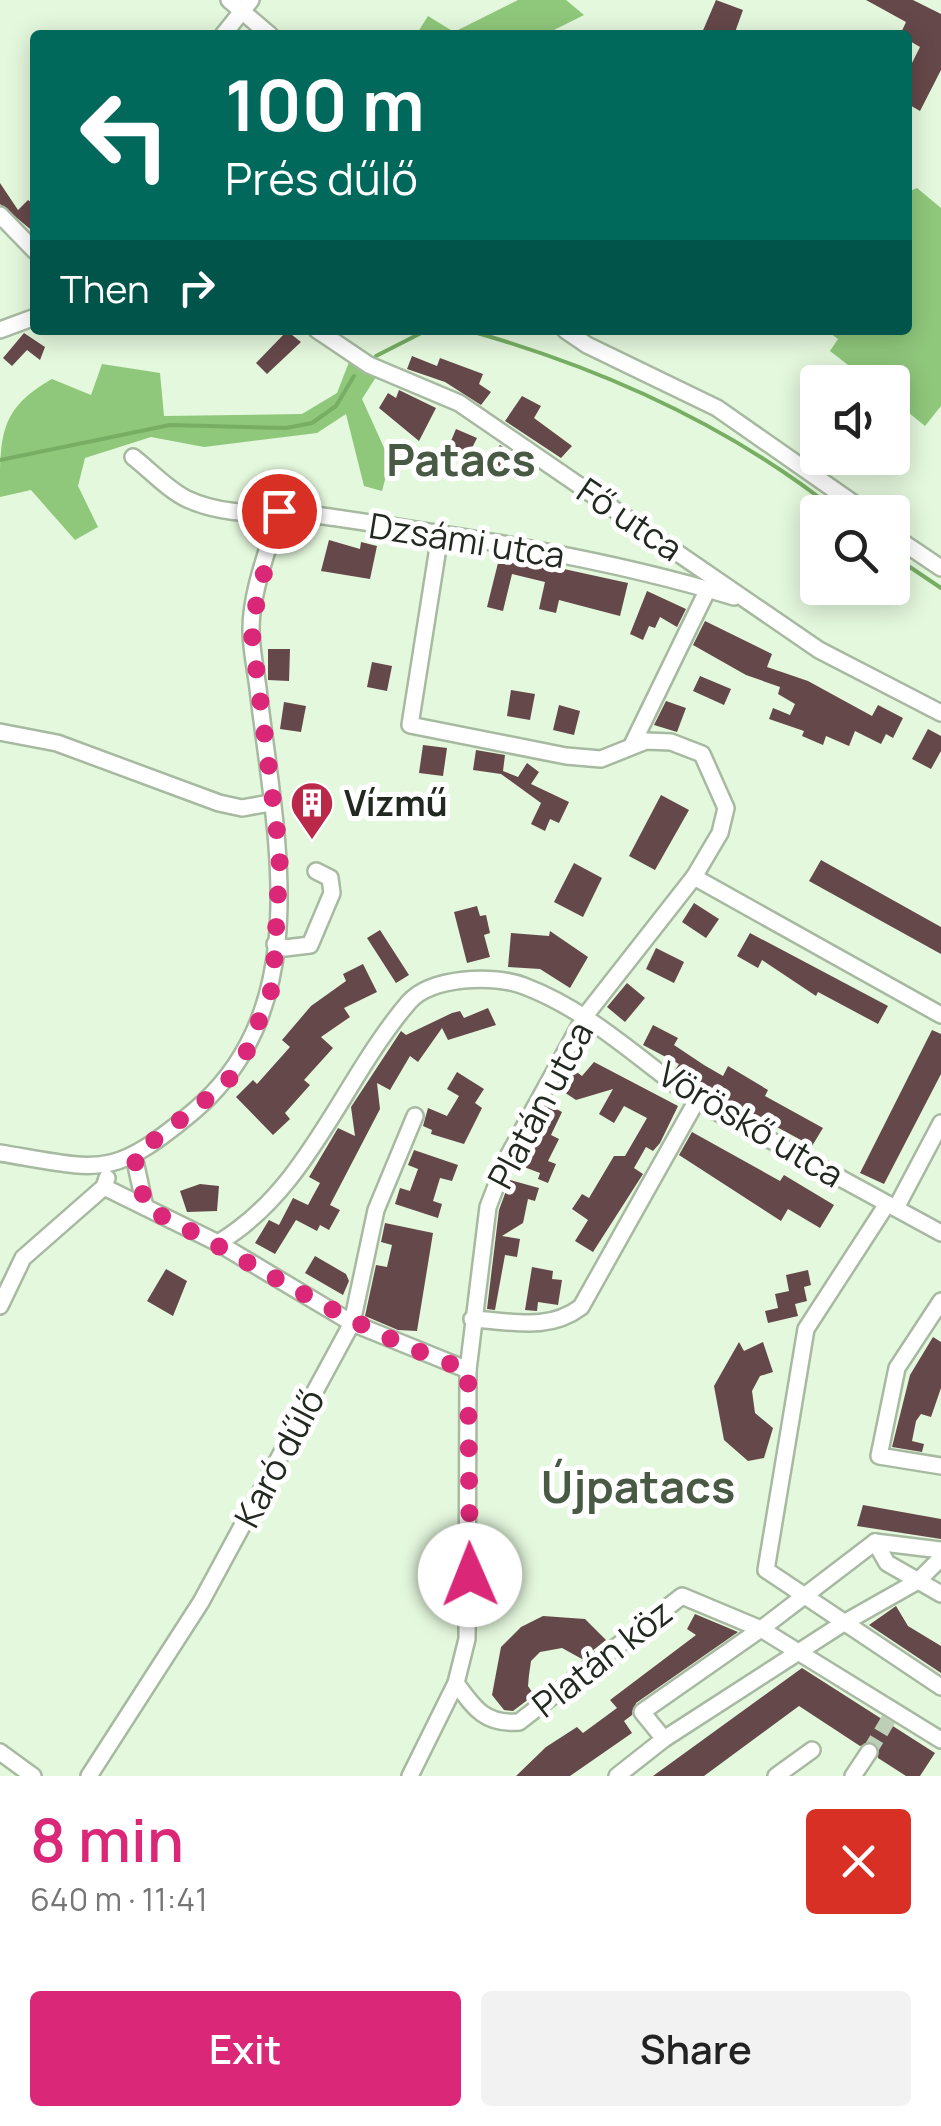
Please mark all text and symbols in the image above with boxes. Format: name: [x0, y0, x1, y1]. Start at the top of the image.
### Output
text: 100 m: [225, 56, 425, 152]
icon: left: [60, 70, 190, 200]
text: Prés dűlő: [225, 147, 418, 209]
icon: right: [169, 260, 224, 315]
text: Then: [60, 262, 149, 314]
map controls: [800, 365, 910, 605]
button: sound: [800, 365, 910, 475]
district label: Patacs: [386, 428, 536, 490]
street label: Fő utca: [568, 466, 692, 572]
pin: [237, 469, 322, 554]
icon: arrive: [252, 484, 307, 539]
button: search: [800, 495, 910, 605]
street label: Dzsámi utca: [366, 501, 568, 579]
place label: Vízmű: [344, 779, 448, 827]
building icon: Vízmű: [289, 780, 335, 841]
street label: Platán utca: [476, 1013, 604, 1197]
street label: Vöröskő utca: [649, 1050, 853, 1198]
street label: Karó dűlő: [222, 1380, 336, 1536]
district label: Újpatacs: [541, 1455, 735, 1517]
position arrow: [418, 1523, 522, 1627]
street label: Platán köz: [522, 1588, 682, 1728]
text: 8 min: [30, 1798, 184, 1880]
button: close: [806, 1809, 911, 1914]
text: 640 m · 11:41: [30, 1877, 208, 1921]
button: Exit: [30, 1991, 461, 2106]
button: Share: [481, 1991, 911, 2106]

